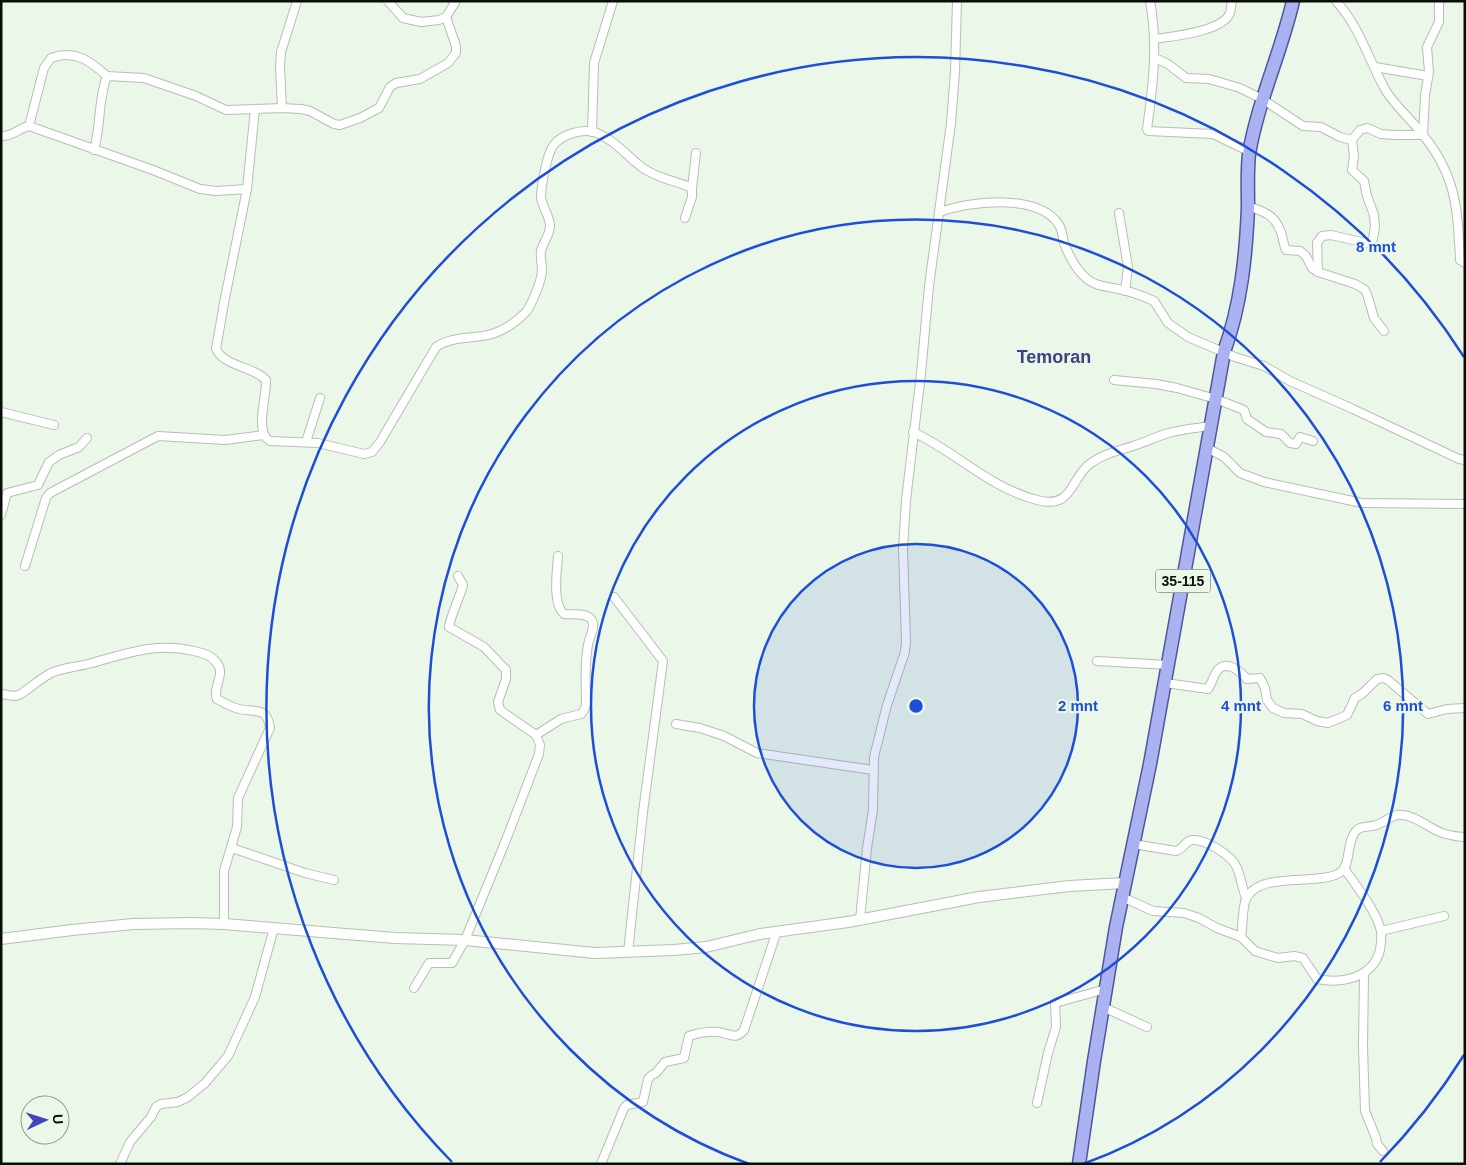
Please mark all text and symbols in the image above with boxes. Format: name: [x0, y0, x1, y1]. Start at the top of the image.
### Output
text: 8 mnt: [1356, 238, 1396, 255]
district label: Temoran: [1017, 347, 1091, 367]
road number: 35-115: [1156, 570, 1210, 592]
centre of rings: [907, 697, 925, 715]
text: 2 mnt: [1058, 697, 1098, 714]
text: 4 mnt: [1221, 697, 1261, 714]
text: 6 mnt: [1383, 697, 1423, 714]
north arrow: [20, 1095, 70, 1145]
text: U: [50, 1113, 66, 1125]

